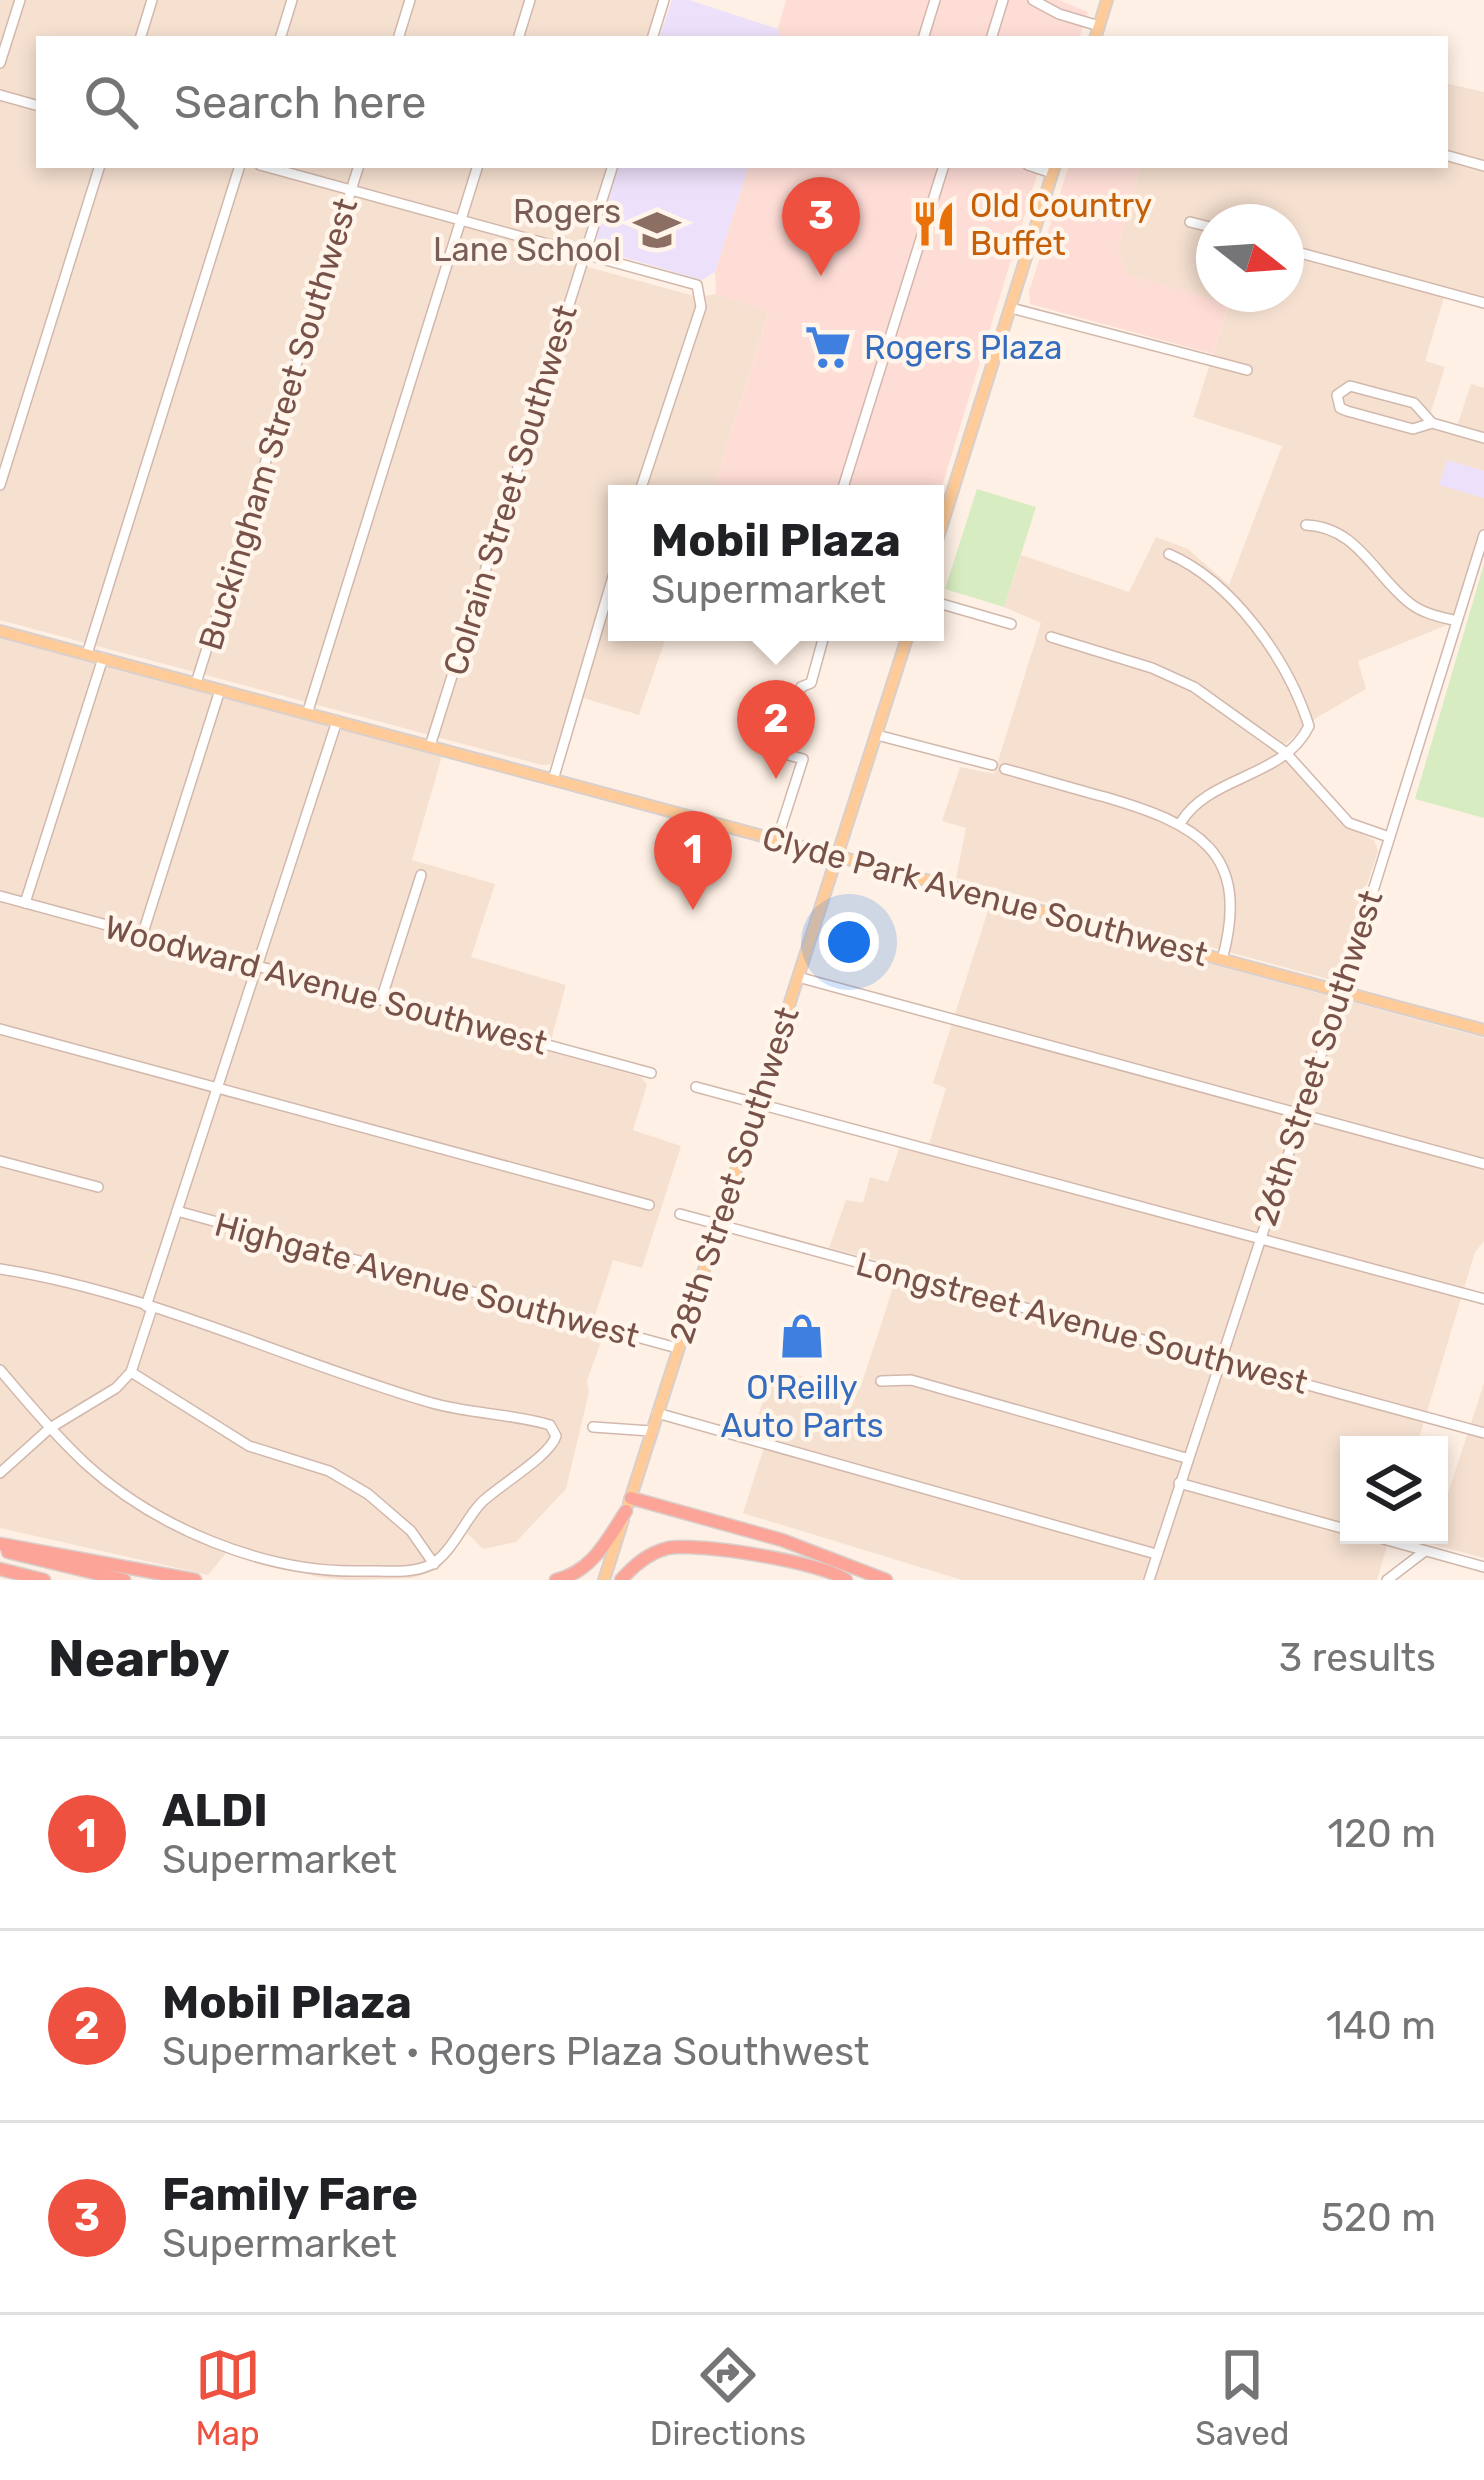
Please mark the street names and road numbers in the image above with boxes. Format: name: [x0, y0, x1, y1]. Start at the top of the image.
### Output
street label: Buckingham Street Southwest: [191, 193, 365, 655]
street label: Colrain Street Southwest: [435, 300, 585, 680]
street label: Clyde Park Avenue Southwest: [758, 818, 1212, 974]
street label: 26th Street Southwest: [1245, 885, 1391, 1231]
street label: Woodward Avenue Southwest: [100, 907, 552, 1063]
street label: 28th Street Southwest: [661, 1002, 807, 1348]
street label: Highgate Avenue Southwest: [211, 1205, 644, 1355]
street label: Longstreet Avenue Southwest: [852, 1244, 1312, 1402]

